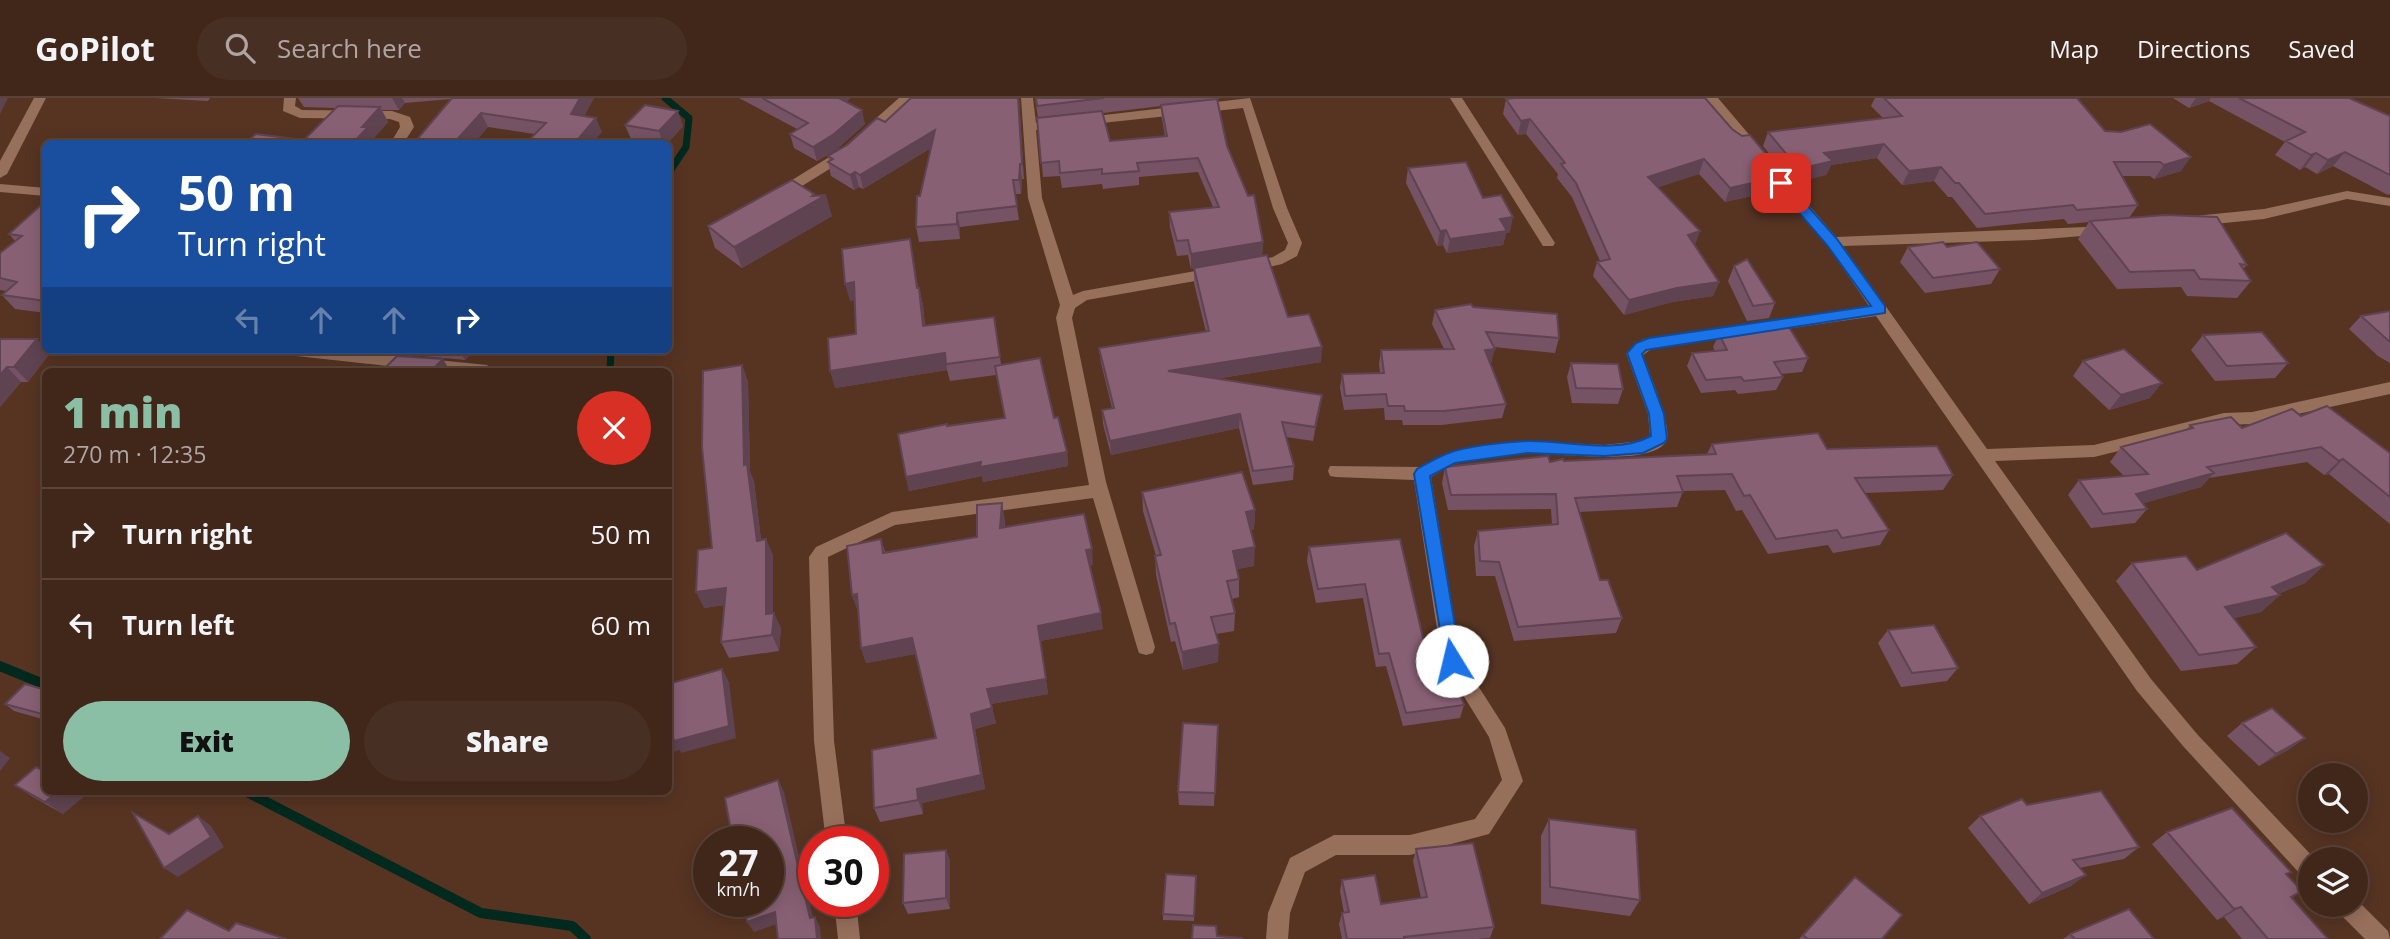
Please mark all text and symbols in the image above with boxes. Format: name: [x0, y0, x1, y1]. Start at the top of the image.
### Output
search box: [197, 17, 687, 80]
text: GoPilot: [35, 26, 155, 71]
icon: search: [221, 29, 259, 67]
text: Search here: [277, 30, 422, 66]
text: Map: [2049, 32, 2099, 65]
text: Directions: [2137, 32, 2250, 65]
text: Saved: [2288, 32, 2355, 65]
pin: [1751, 153, 1811, 213]
text: 50 m: [178, 159, 295, 225]
icon: arrive: [1762, 164, 1800, 202]
icon: right: [63, 168, 154, 259]
text: Turn right: [178, 222, 326, 265]
icon: left: [229, 301, 267, 339]
icon: ahead: [302, 301, 340, 339]
icon: ahead: [375, 301, 413, 339]
icon: right: [448, 301, 486, 339]
text: 1 min: [63, 383, 182, 440]
button: close: [577, 391, 651, 465]
text: 270 m · 12:35: [63, 438, 206, 470]
icon: right: [63, 515, 101, 553]
text: Turn right: [122, 516, 253, 552]
text: 50 m: [590, 516, 651, 552]
icon: left: [63, 606, 101, 644]
text: Turn left: [122, 607, 234, 643]
text: 60 m: [590, 607, 651, 643]
position arrow: [1415, 624, 1489, 698]
button: Exit: [63, 701, 350, 781]
button: Share: [364, 701, 651, 781]
map controls: [2298, 763, 2368, 917]
button: search: [2298, 763, 2368, 833]
speed limit sign: 30: [798, 826, 889, 917]
text: 27: [718, 839, 759, 886]
button: layers: [2298, 847, 2368, 917]
text: km/h: [717, 877, 760, 901]

